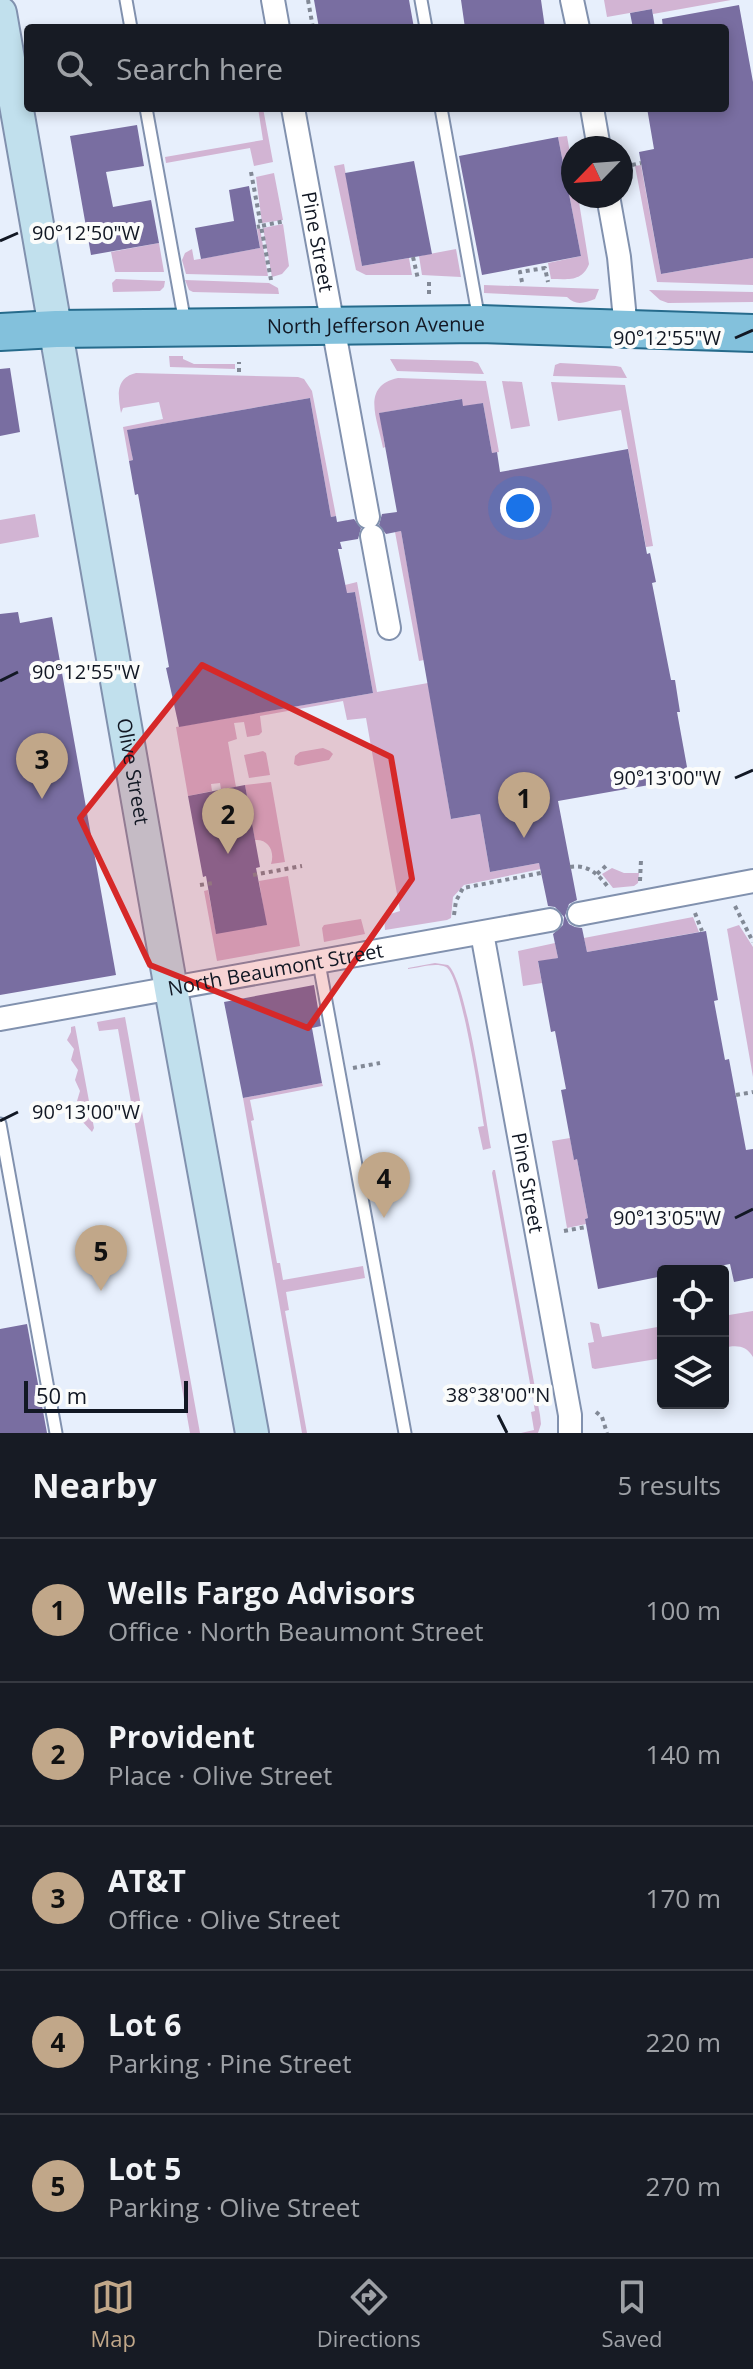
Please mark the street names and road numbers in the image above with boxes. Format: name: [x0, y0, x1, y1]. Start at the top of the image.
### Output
street label: Pine Street: [296, 189, 340, 294]
street label: North Jefferson Avenue: [267, 310, 485, 340]
street label: Olive Street: [111, 716, 156, 827]
street label: North Beaumont Street: [166, 936, 385, 1002]
street label: Pine Street: [506, 1130, 551, 1235]

